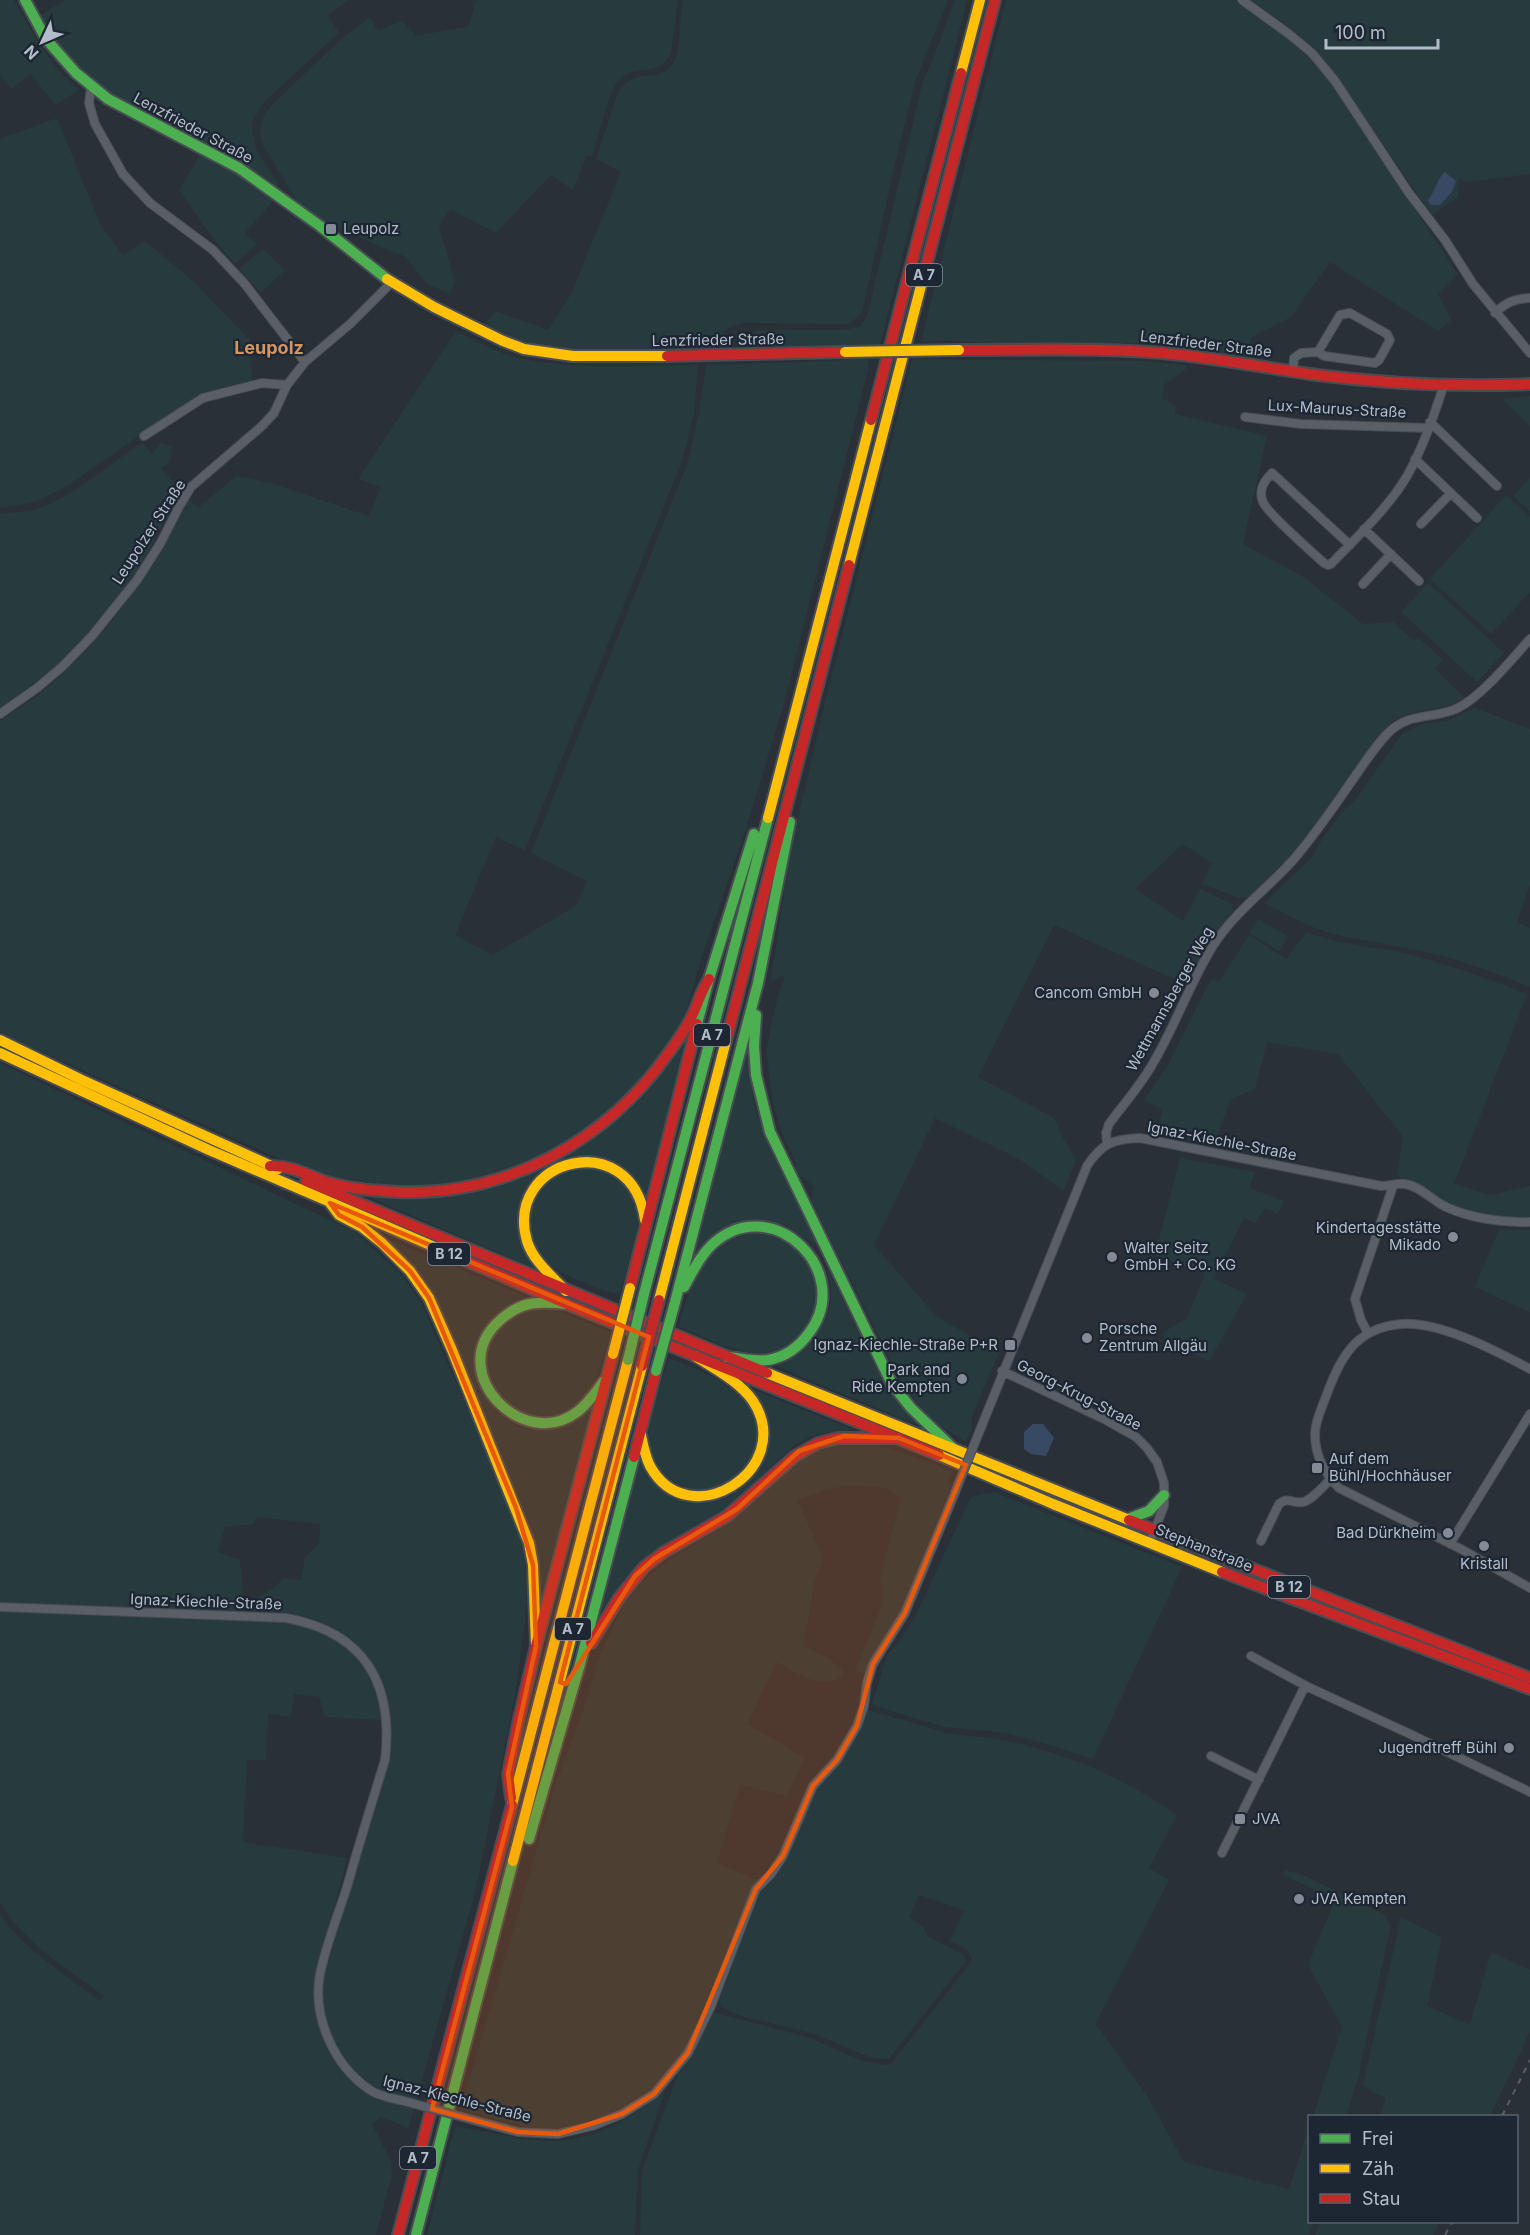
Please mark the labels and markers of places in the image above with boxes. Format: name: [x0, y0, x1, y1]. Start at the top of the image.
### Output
place label: Leupolz: [343, 219, 399, 238]
marker: Leupolz: [324, 222, 338, 236]
place label: Cancom GmbH: [1034, 983, 1142, 1002]
marker: Cancom GmbH: [1147, 986, 1161, 1000]
place label: Kindertagesstätte Mikado: [1316, 1218, 1441, 1254]
marker: Kindertagesstätte Mikado: [1446, 1230, 1460, 1244]
place label: Walter Seitz GmbH + Co. KG: [1124, 1238, 1236, 1274]
marker: Walter Seitz GmbH + Co. KG: [1105, 1250, 1119, 1264]
place label: Porsche Zentrum Allgäu: [1099, 1319, 1207, 1355]
marker: Porsche Zentrum Allgäu: [1080, 1331, 1094, 1345]
place label: Ignaz-Kiechle-Straße P+R: [814, 1335, 998, 1354]
marker: Ignaz-Kiechle-Straße P+R: [1003, 1338, 1017, 1352]
place label: Park and Ride Kempten: [852, 1360, 950, 1396]
marker: Park and Ride Kempten: [955, 1372, 969, 1386]
place label: Auf dem Bühl/Hochhäuser: [1329, 1449, 1452, 1485]
marker: Auf dem Bühl/Hochhäuser: [1310, 1461, 1324, 1475]
place label: Bad Dürkheim: [1336, 1523, 1436, 1542]
marker: Bad Dürkheim: [1441, 1526, 1455, 1540]
marker: Kristall: [1477, 1539, 1491, 1553]
place label: Kristall: [1460, 1554, 1508, 1573]
place label: Jugendtreff Bühl: [1378, 1738, 1497, 1757]
marker: Jugendtreff Bühl: [1502, 1741, 1516, 1755]
place label: JVA: [1252, 1809, 1280, 1828]
marker: JVA: [1233, 1812, 1247, 1826]
place label: JVA Kempten: [1311, 1889, 1406, 1908]
marker: JVA Kempten: [1292, 1892, 1306, 1906]

